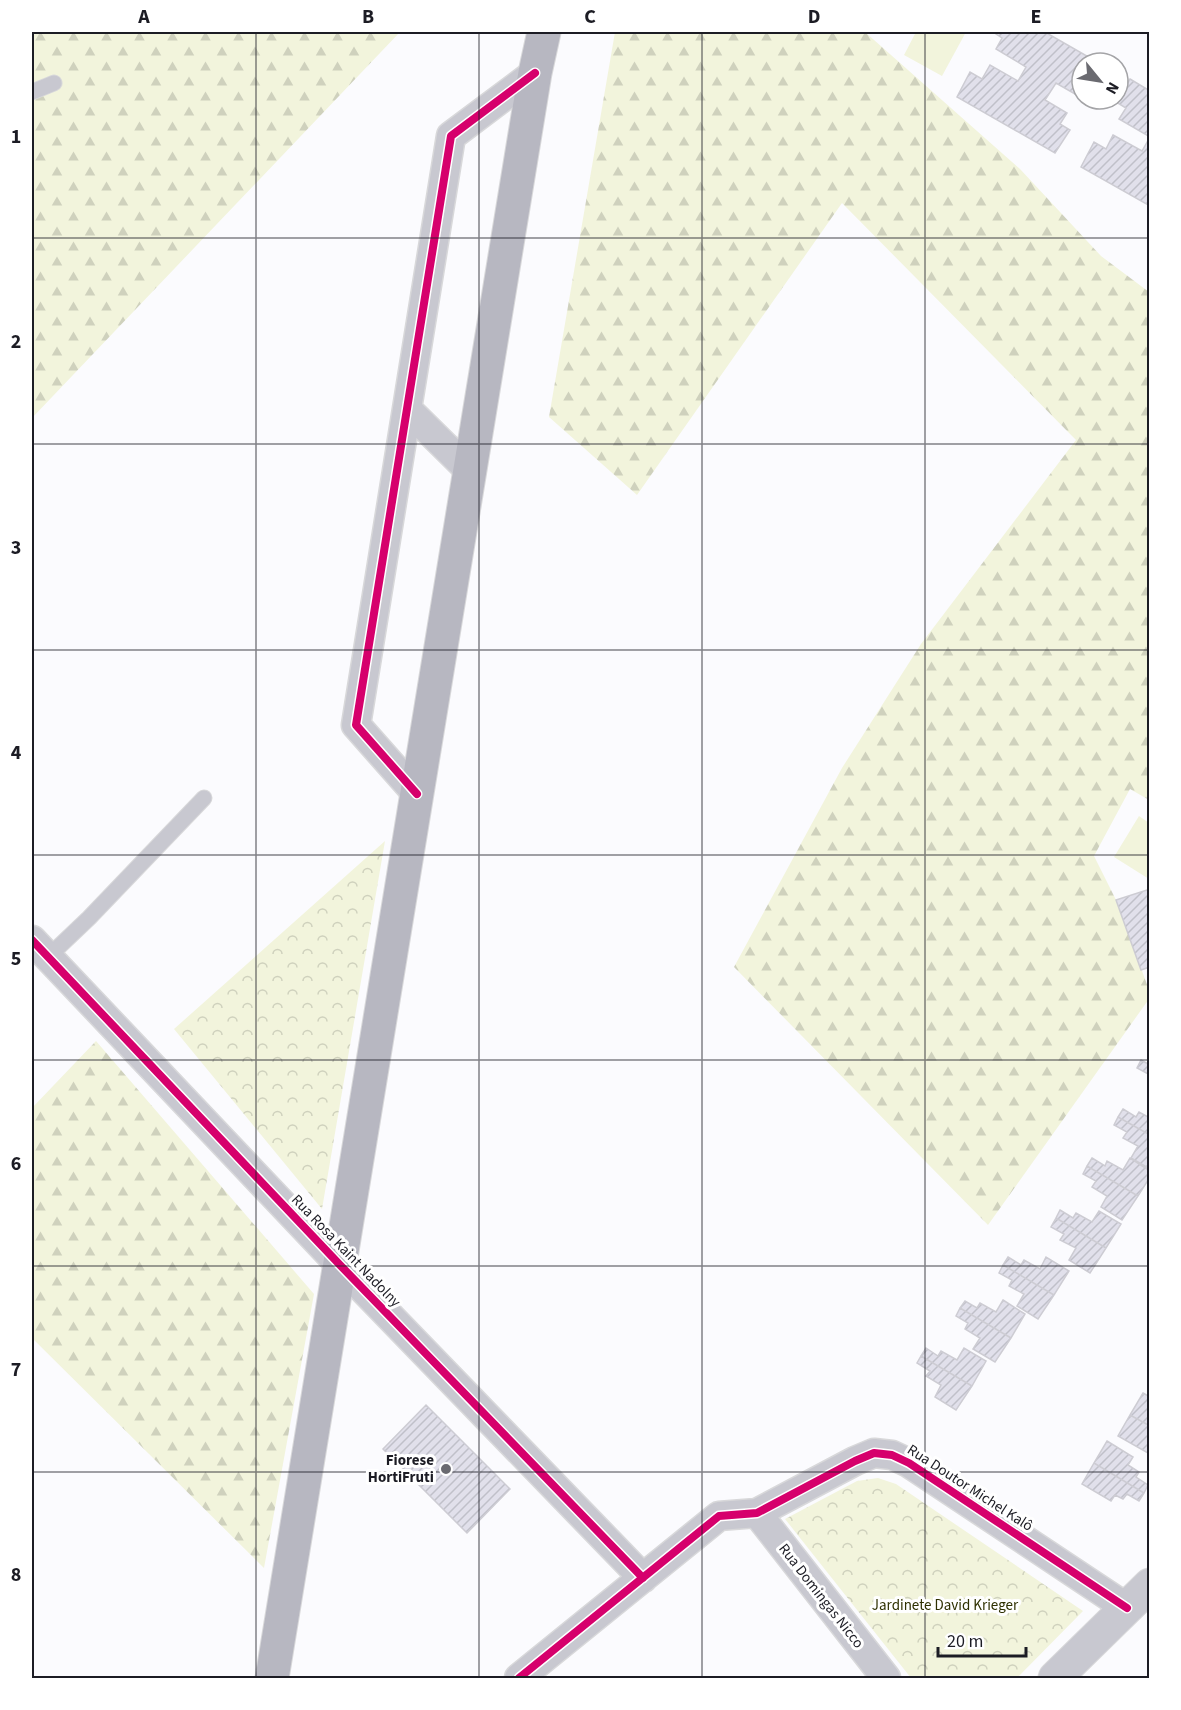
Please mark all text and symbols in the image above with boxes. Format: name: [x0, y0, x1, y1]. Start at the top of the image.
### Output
text: A: [137, 3, 150, 31]
text: B: [362, 3, 374, 31]
text: C: [584, 3, 596, 31]
text: D: [808, 3, 820, 31]
text: E: [1031, 3, 1041, 31]
north arrow: [1070, 51, 1130, 111]
text: N: [1100, 78, 1124, 98]
text: 1: [11, 123, 21, 151]
text: 2: [11, 328, 21, 356]
text: 3: [11, 534, 21, 562]
text: 4: [11, 739, 22, 767]
text: 5: [11, 945, 21, 973]
text: 6: [11, 1150, 21, 1178]
street label: Rua Rosa Kaint Nadolny: [286, 1190, 406, 1312]
text: 7: [11, 1356, 21, 1384]
street label: Rua Doutor Michel Kalô: [903, 1439, 1037, 1537]
place label: Fiorese HortiFruti: [368, 1450, 434, 1488]
marker: Fiorese HortiFruti: [439, 1462, 453, 1476]
street label: Rua Domingas Nicco: [773, 1539, 869, 1653]
text: 8: [11, 1561, 21, 1589]
park label: Jardinete David Krieger: [872, 1595, 1019, 1616]
scale bar: [938, 1620, 1026, 1658]
text: 20 m: [947, 1629, 983, 1654]

